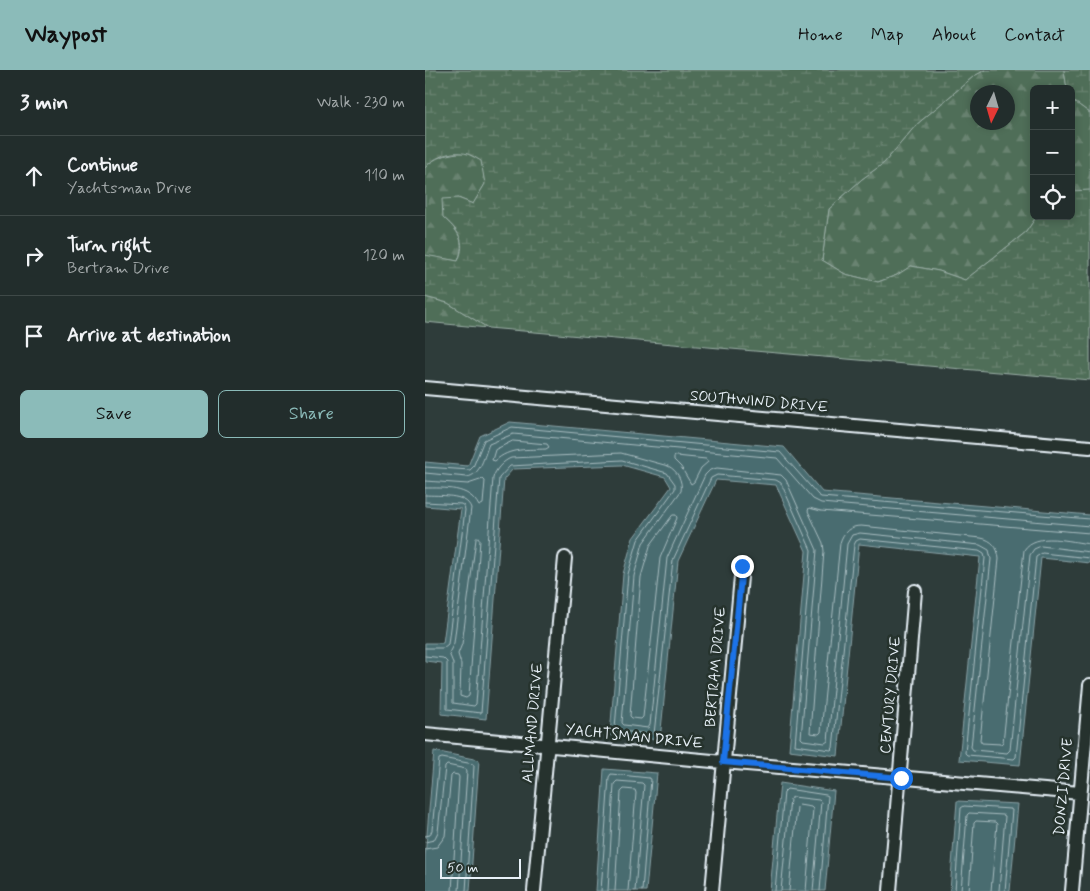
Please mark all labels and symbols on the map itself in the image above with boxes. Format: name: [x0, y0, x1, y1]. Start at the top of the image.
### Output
north arrow: [970, 85, 1015, 130]
street label: SOUTHWIND DRIVE: [689, 386, 829, 418]
route end: [731, 555, 754, 578]
street label: BERTRAM DRIVE: [701, 606, 731, 728]
street label: CENTURY DRIVE: [876, 635, 906, 755]
street label: ALLMAND DRIVE: [518, 662, 548, 784]
street label: YACHTSMAN DRIVE: [564, 720, 704, 754]
street label: DONZI DRIVE: [1050, 737, 1078, 837]
route start: [890, 767, 913, 790]
scale bar: [440, 856, 521, 879]

